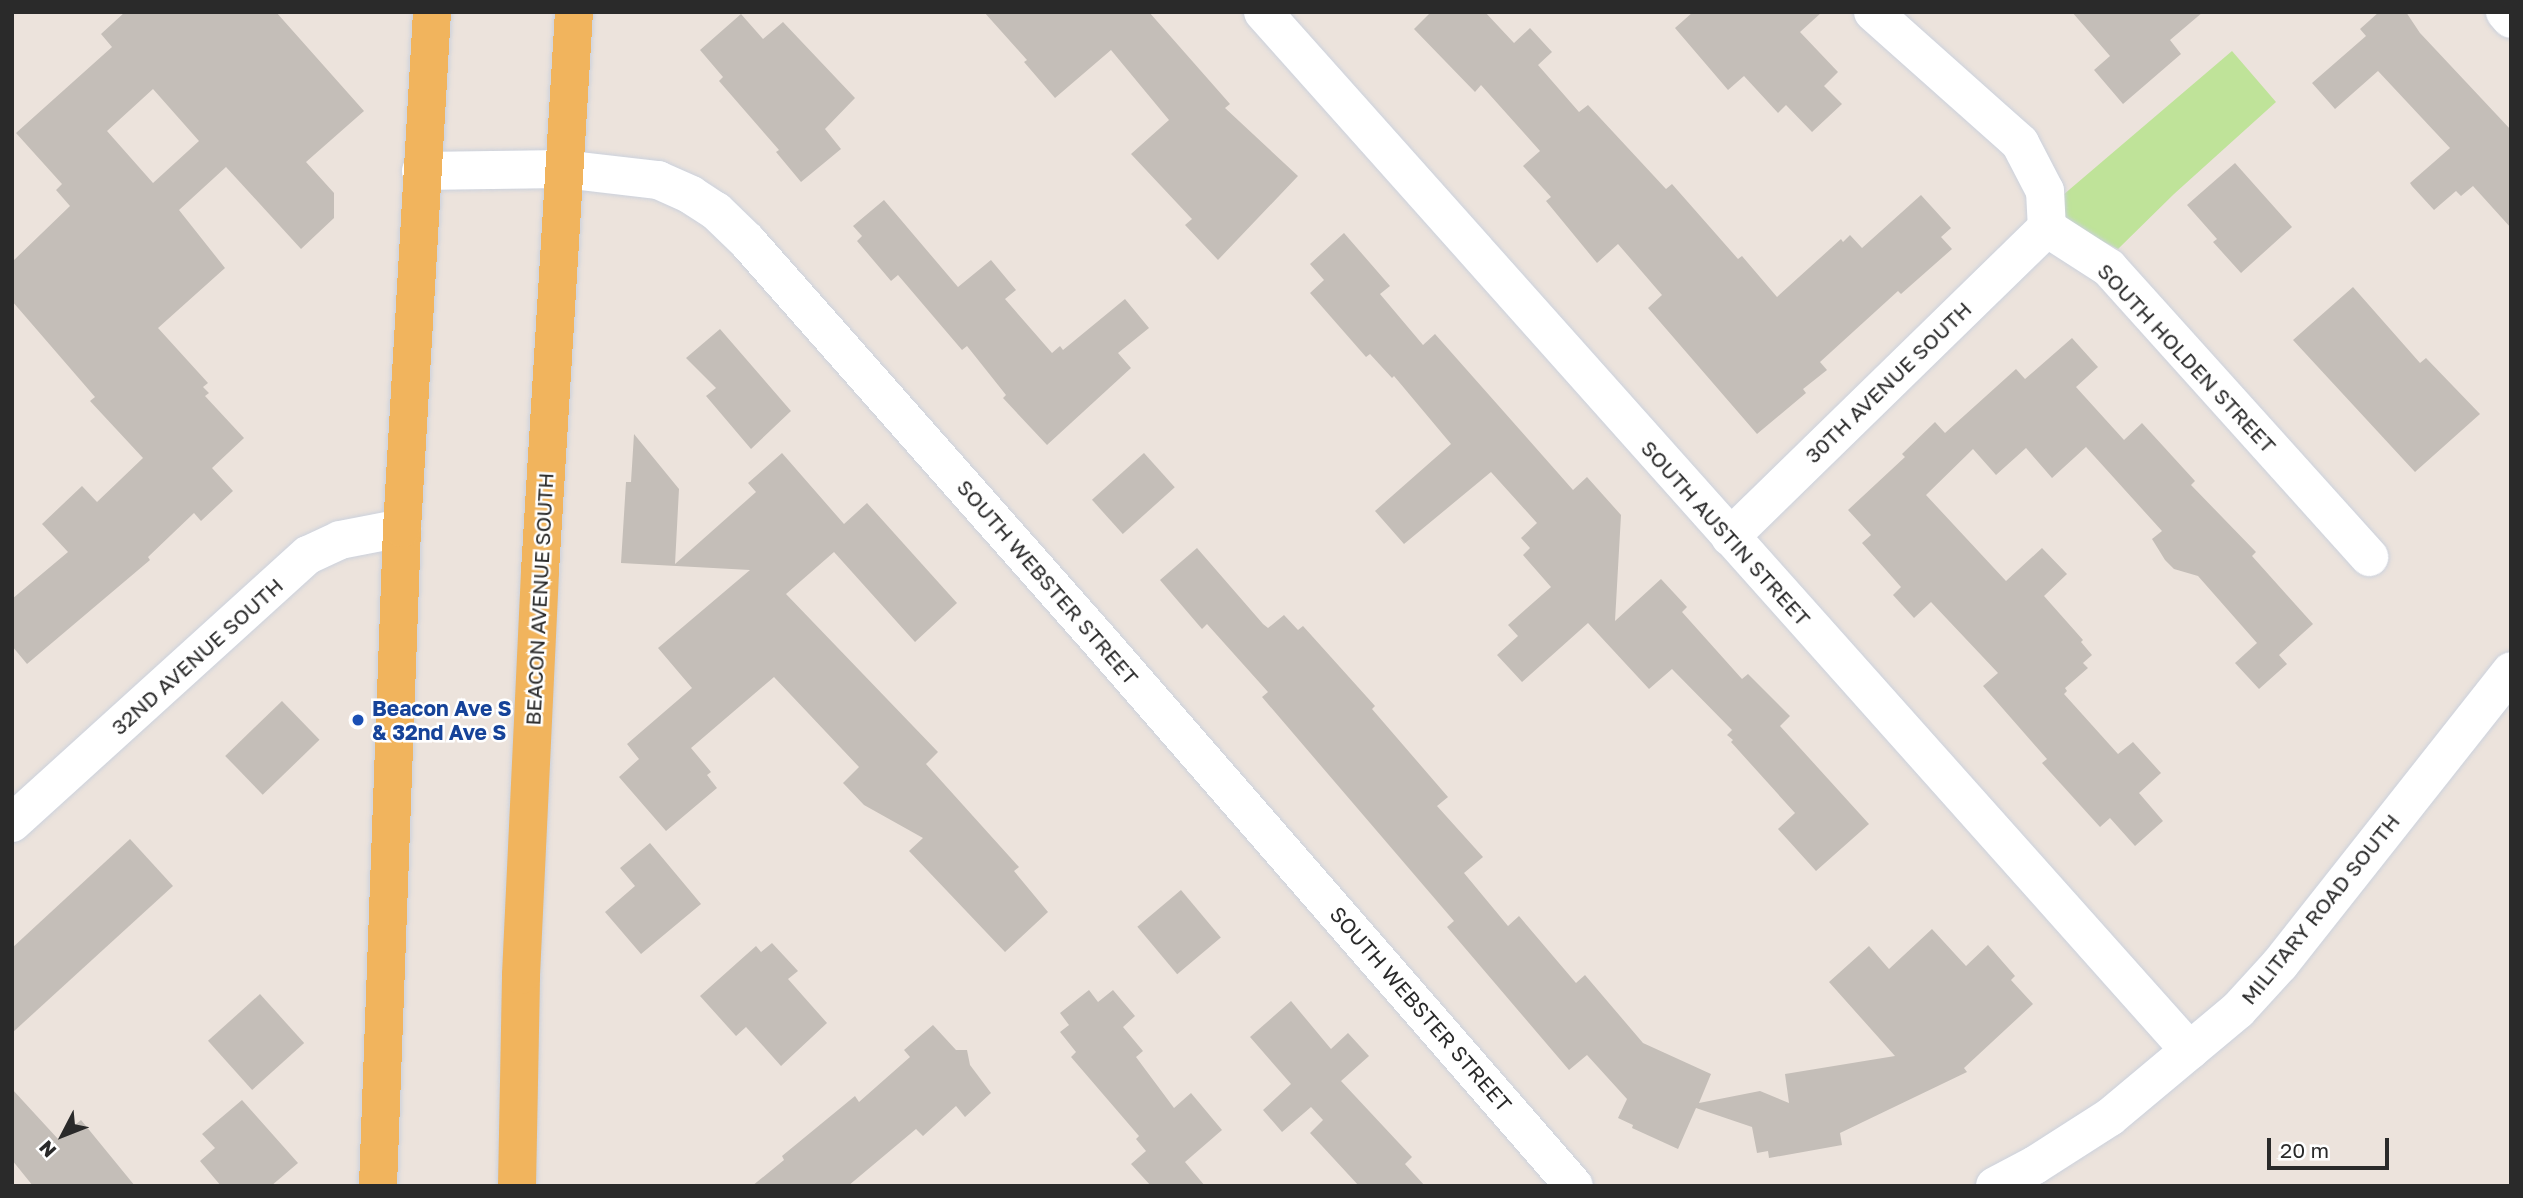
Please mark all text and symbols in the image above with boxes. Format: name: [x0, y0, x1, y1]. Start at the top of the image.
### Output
street label: SOUTH HOLDEN STREET: [2092, 258, 2282, 458]
street label: 30TH AVENUE SOUTH: [1800, 296, 1976, 468]
street label: SOUTH AUSTIN STREET: [1636, 435, 1816, 631]
street label: BEACON AVENUE SOUTH: [520, 472, 558, 726]
street label: SOUTH WEBSTER STREET: [952, 474, 1144, 690]
street label: 32ND AVENUE SOUTH: [106, 572, 288, 740]
place label: Beacon Ave S & 32nd Ave S: [372, 695, 512, 745]
marker: Beacon Ave S & 32nd Ave S: [350, 712, 366, 728]
street label: MILITARY ROAD SOUTH: [2235, 809, 2405, 1009]
street label: SOUTH WEBSTER STREET: [1325, 901, 1517, 1117]
north arrow: [28, 1100, 98, 1170]
scale bar: [2271, 1124, 2394, 1168]
text: N: [34, 1136, 60, 1162]
text: 20 m: [2280, 1137, 2329, 1163]

